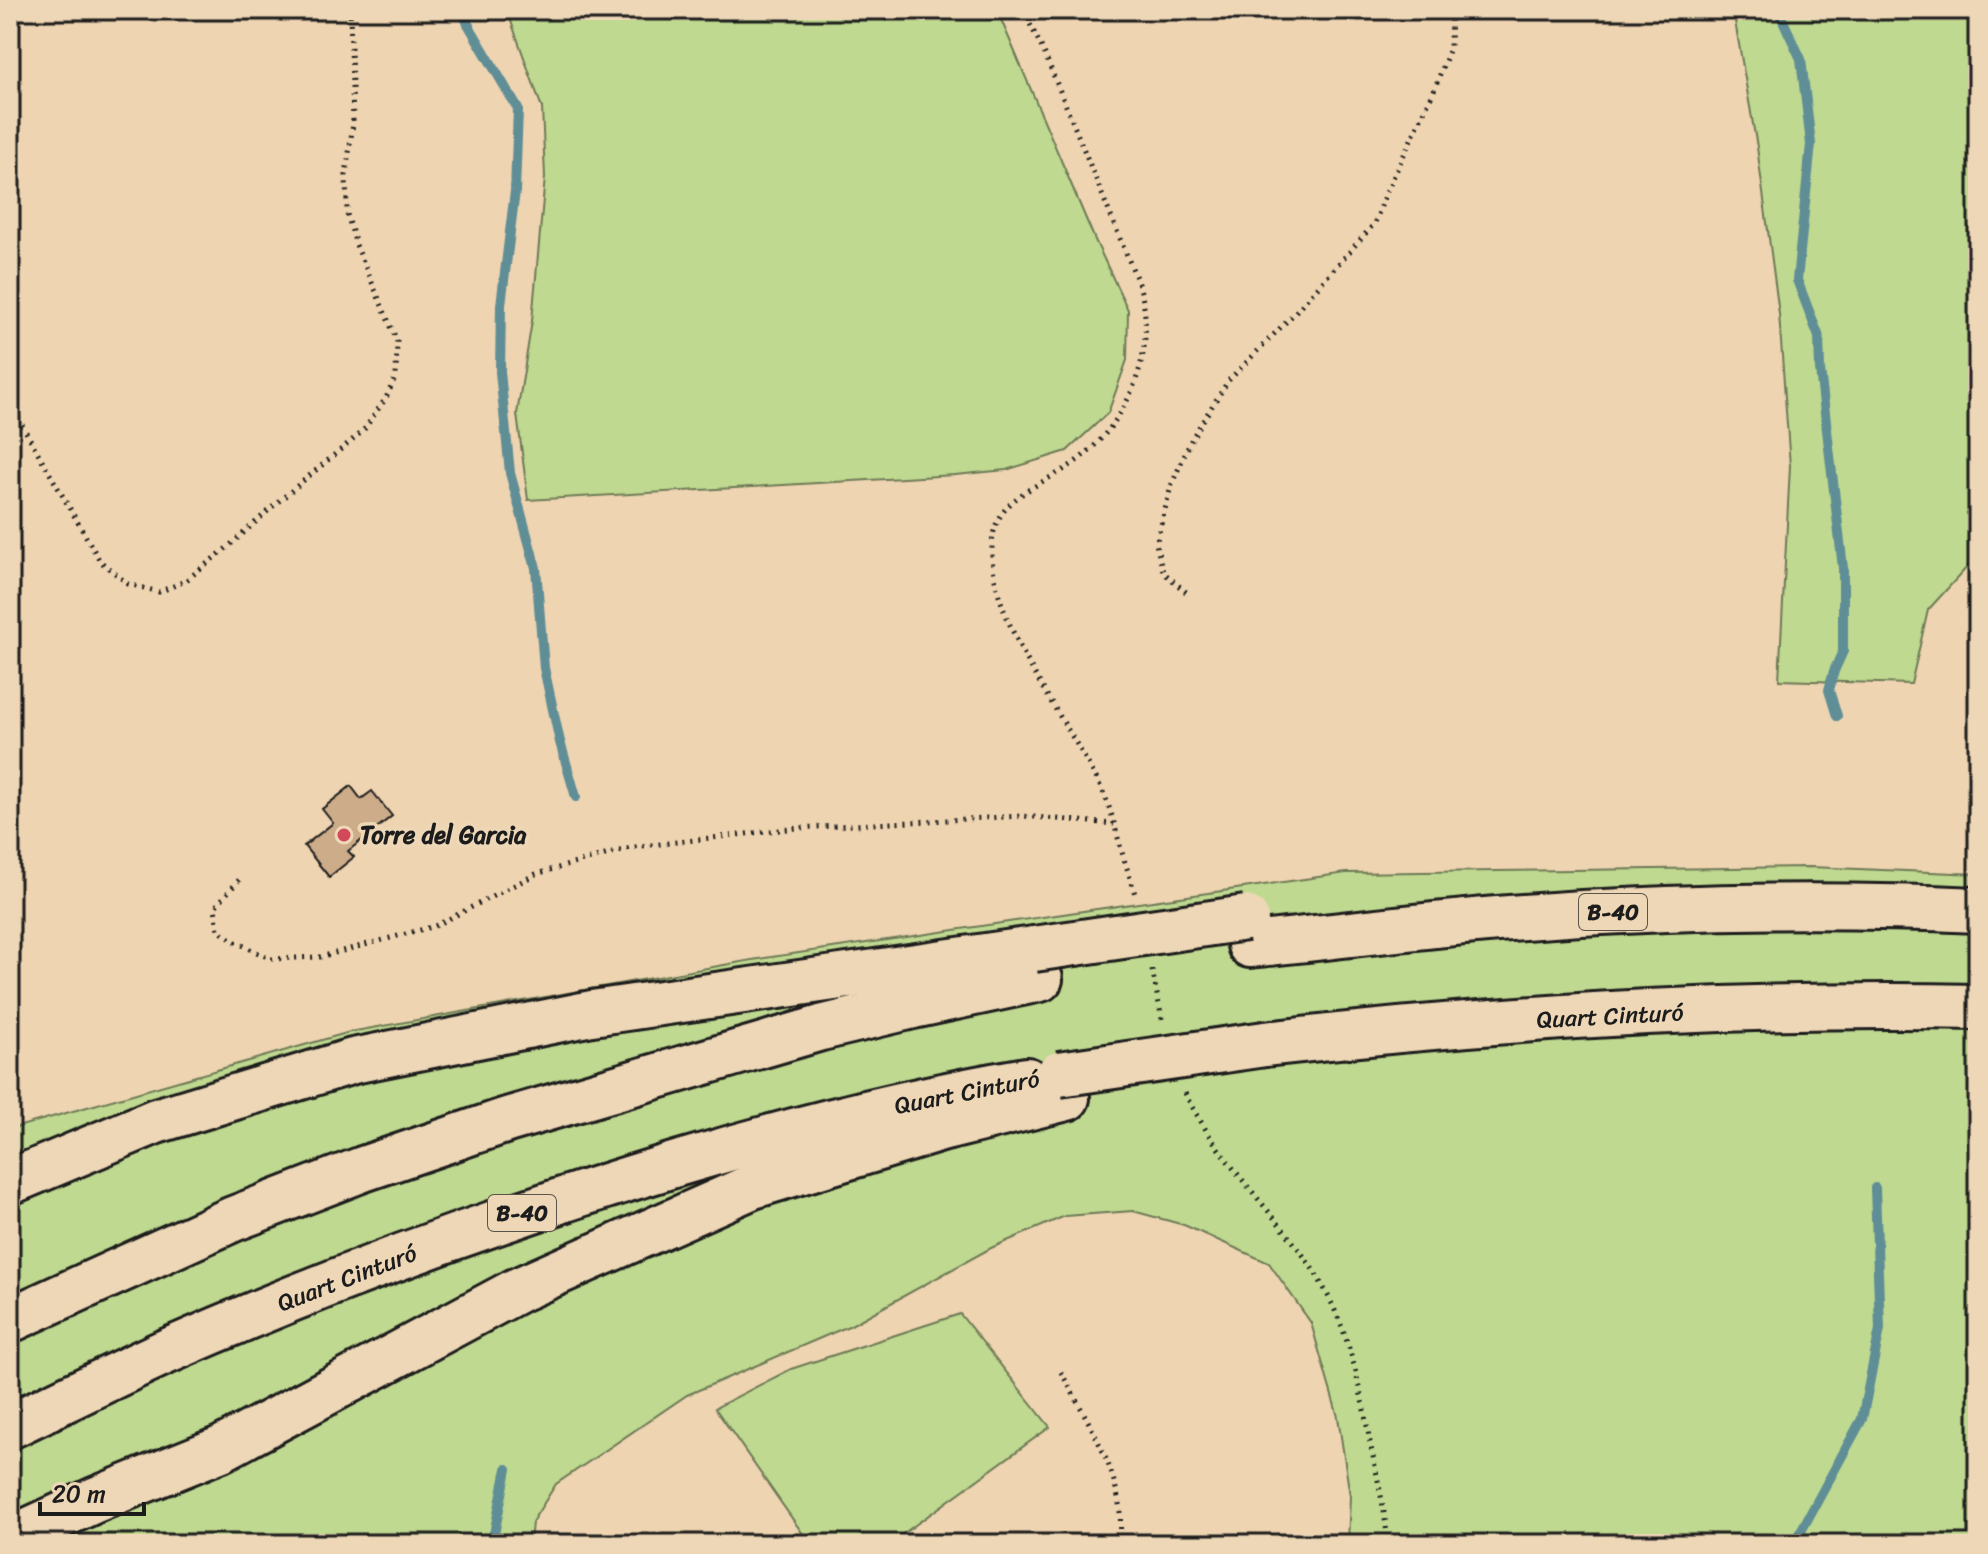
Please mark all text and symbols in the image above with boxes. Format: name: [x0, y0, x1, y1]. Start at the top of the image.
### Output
place label: Torre del Garcia: [360, 814, 527, 856]
marker: Torre del Garcia: [335, 826, 353, 844]
road number: B-40: [1579, 894, 1647, 930]
street label: Quart Cinturó: [1535, 991, 1685, 1041]
street label: Quart Cinturó: [891, 1057, 1044, 1127]
road number: B-40: [488, 1195, 556, 1231]
street label: Quart Cinturó: [271, 1232, 424, 1324]
scale bar: [40, 1466, 144, 1516]
text: 20 m: [52, 1473, 106, 1515]

